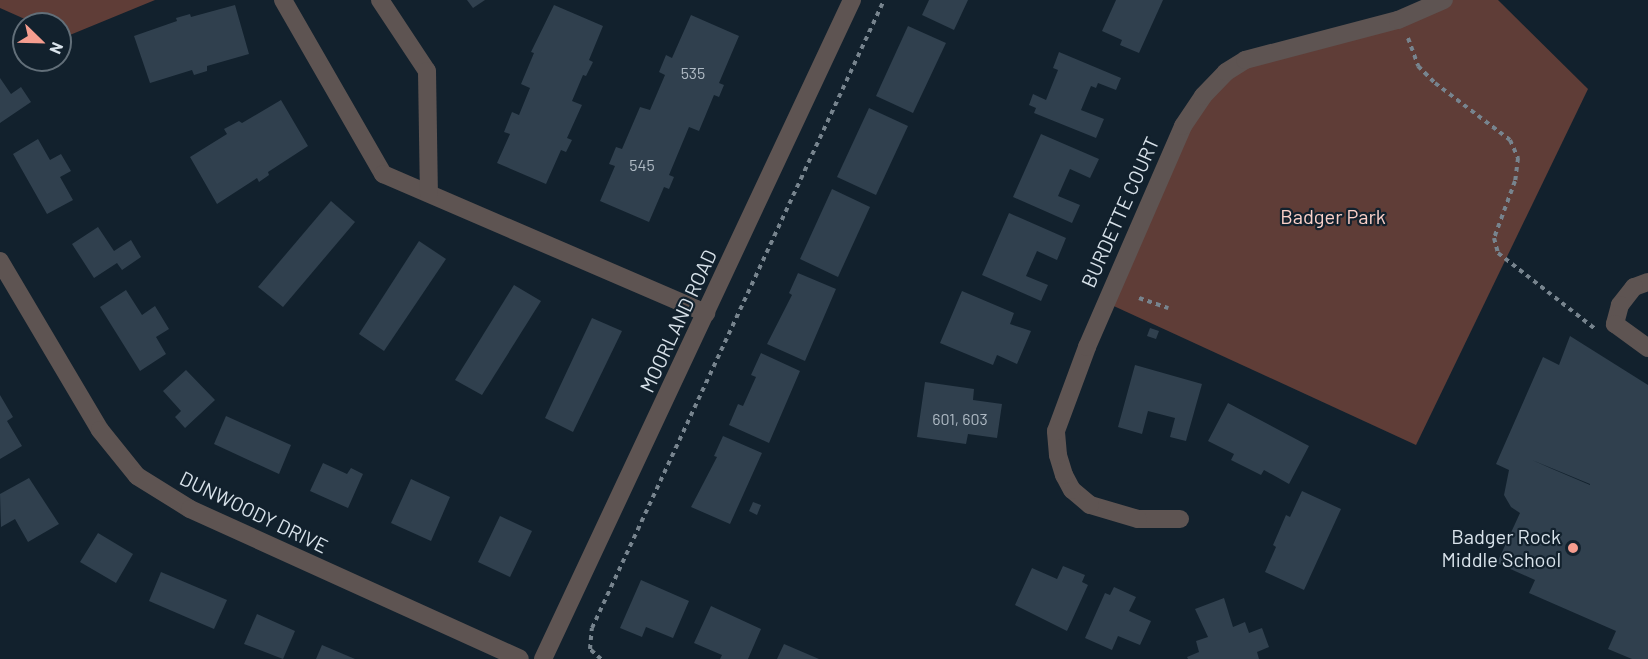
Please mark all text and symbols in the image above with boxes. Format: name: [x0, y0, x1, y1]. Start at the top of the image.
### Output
north arrow: [12, 12, 72, 72]
text: N: [46, 40, 68, 57]
house number: 535: [681, 63, 705, 83]
street label: BURDETTE COURT: [1076, 133, 1164, 291]
house number: 545: [629, 155, 655, 175]
park label: Badger Park: [1280, 204, 1386, 228]
street label: MOORLAND ROAD: [634, 246, 722, 396]
house number: 601, 603: [932, 409, 988, 429]
street label: DUNWOODY DRIVE: [176, 466, 332, 558]
place label: Badger Rock Middle School: [1441, 524, 1561, 571]
marker: Badger Rock Middle School: [1566, 541, 1580, 555]

